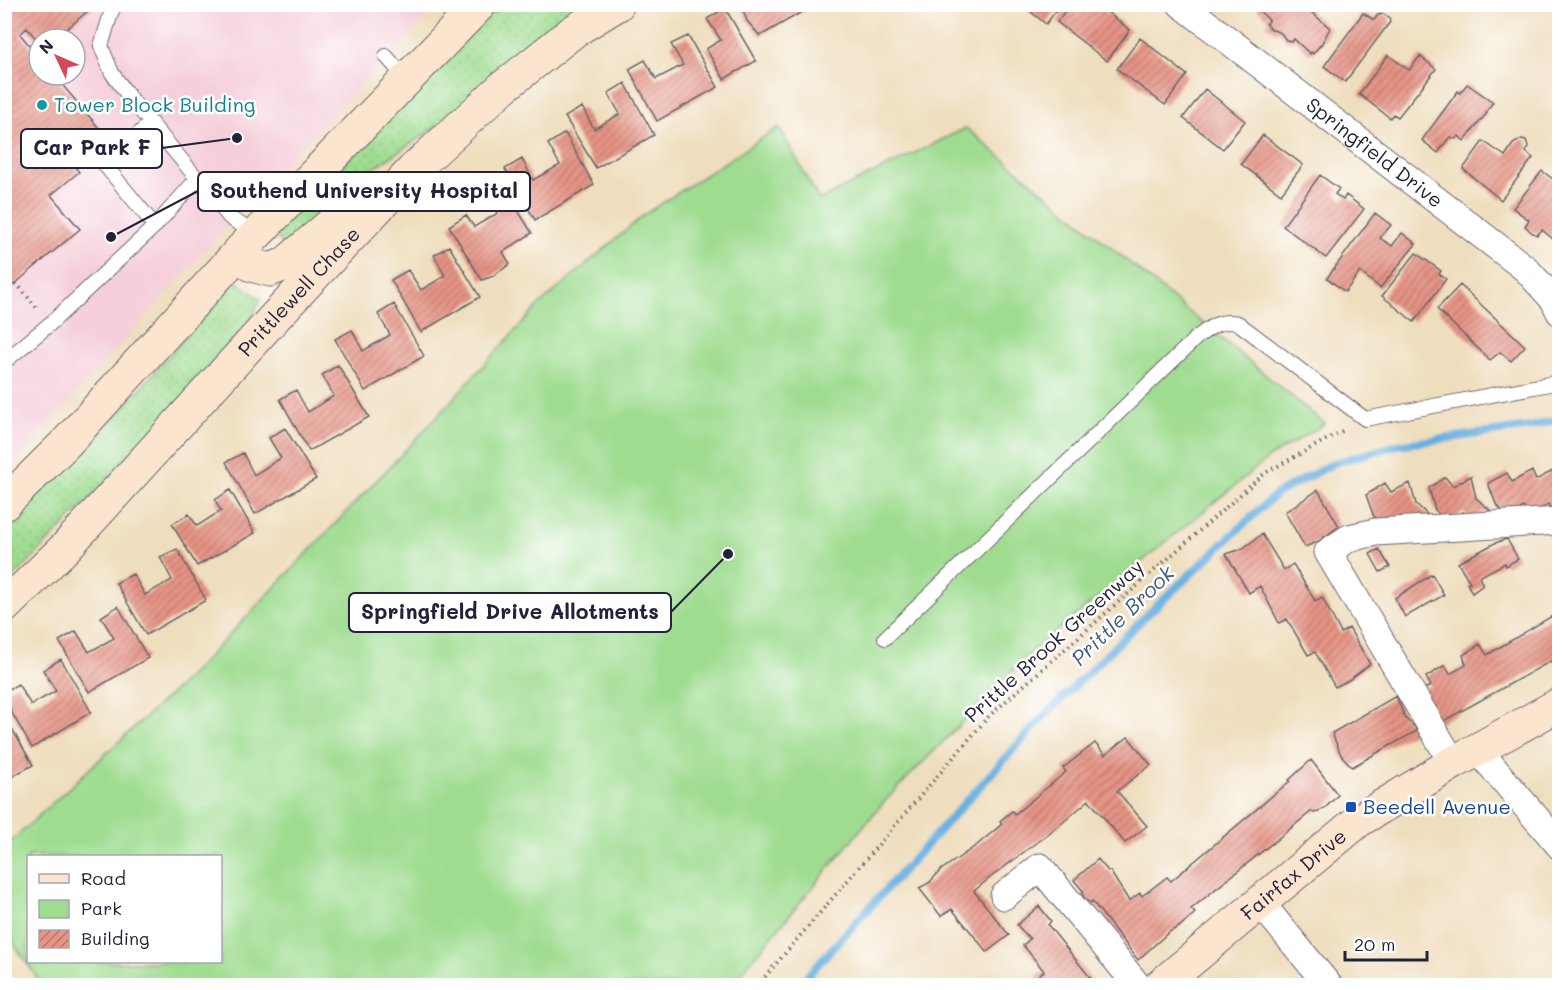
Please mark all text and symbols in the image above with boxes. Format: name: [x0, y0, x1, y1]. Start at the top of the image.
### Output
north arrow: [27, 27, 87, 87]
text: N: [34, 35, 58, 58]
place label: Tower Block Building: [54, 91, 255, 117]
street label: Springfield Drive: [1301, 91, 1449, 213]
marker: Tower Block Building: [35, 98, 49, 112]
callout: Car Park F: [21, 129, 162, 168]
text: Car Park F: [33, 133, 151, 160]
callout: Southend University Hospital: [198, 172, 530, 211]
text: Southend University Hospital: [210, 176, 518, 204]
street label: Prittlewell Chase: [232, 221, 365, 361]
street label: Prittle Brook Greenway: [958, 553, 1148, 728]
water label: Prittle Brook: [1065, 558, 1180, 671]
callout: Springfield Drive Allotments: [349, 593, 671, 632]
text: Springfield Drive Allotments: [361, 597, 659, 624]
place label: Beedell Avenue: [1363, 793, 1511, 819]
marker: Beedell Avenue: [1344, 800, 1358, 814]
street label: Fairfax Drive: [1235, 822, 1351, 925]
legend: [27, 855, 222, 963]
text: Road: [81, 866, 126, 890]
text: Park: [81, 896, 122, 920]
scale bar: [1345, 924, 1428, 962]
text: Building: [81, 926, 149, 950]
text: 20 m: [1354, 932, 1395, 956]

